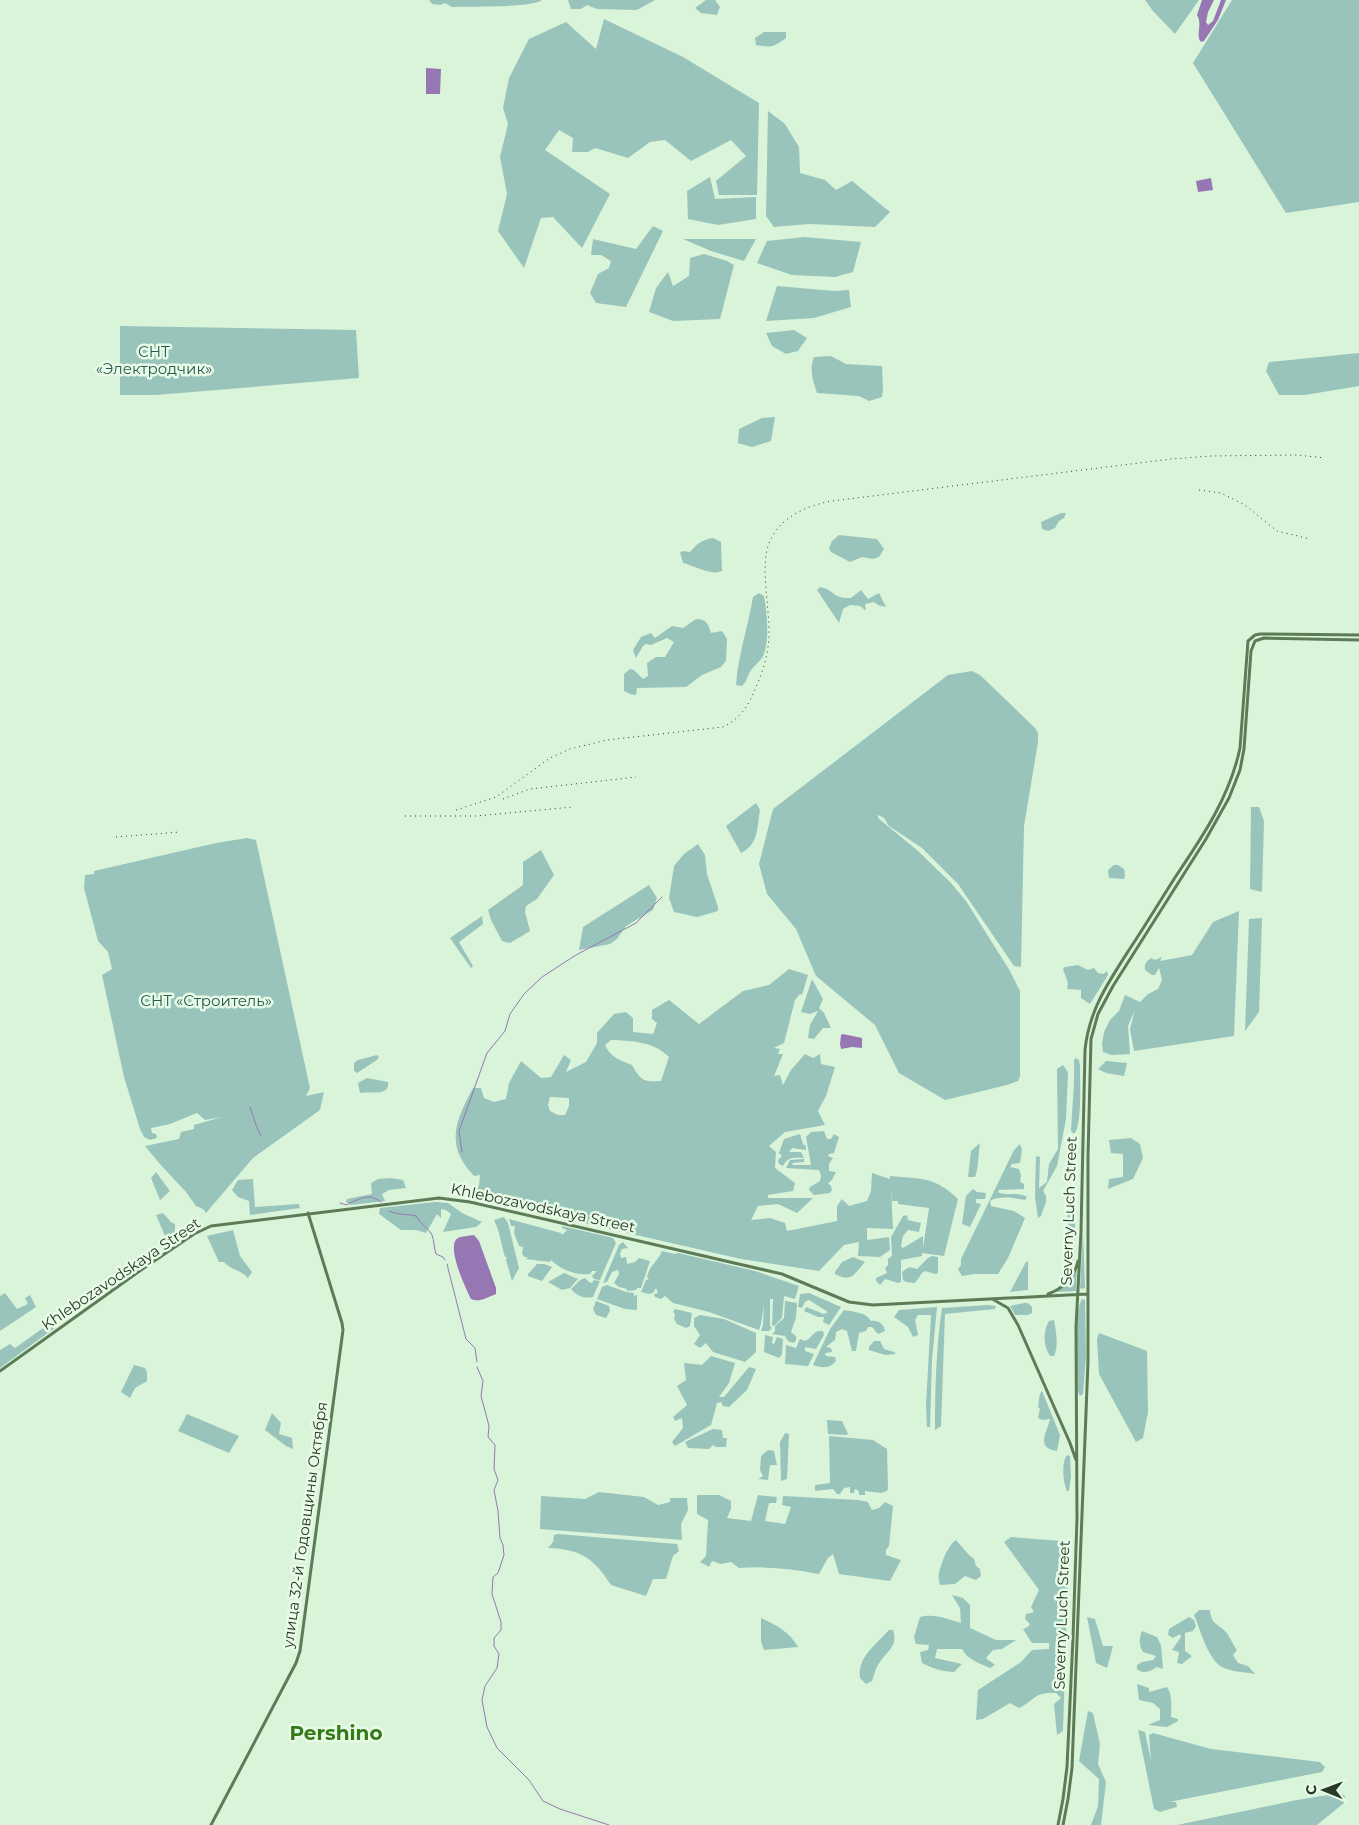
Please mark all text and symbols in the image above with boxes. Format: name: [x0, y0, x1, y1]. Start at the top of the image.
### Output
park label: СНТ «Электродчик»: [96, 342, 212, 378]
park label: СНТ «Строитель»: [140, 991, 272, 1010]
street label: Severny Luch Street: [1056, 1136, 1081, 1286]
street label: Khlebozavodskaya Street: [449, 1179, 637, 1236]
street label: Khlebozavodskaya Street: [38, 1213, 204, 1334]
street label: улица 32-й Годовщины Октября: [278, 1400, 331, 1650]
street label: Severny Luch Street: [1049, 1540, 1074, 1690]
district label: Pershino: [289, 1721, 383, 1745]
north arrow: [1299, 1765, 1349, 1815]
text: С: [1302, 1785, 1320, 1795]

